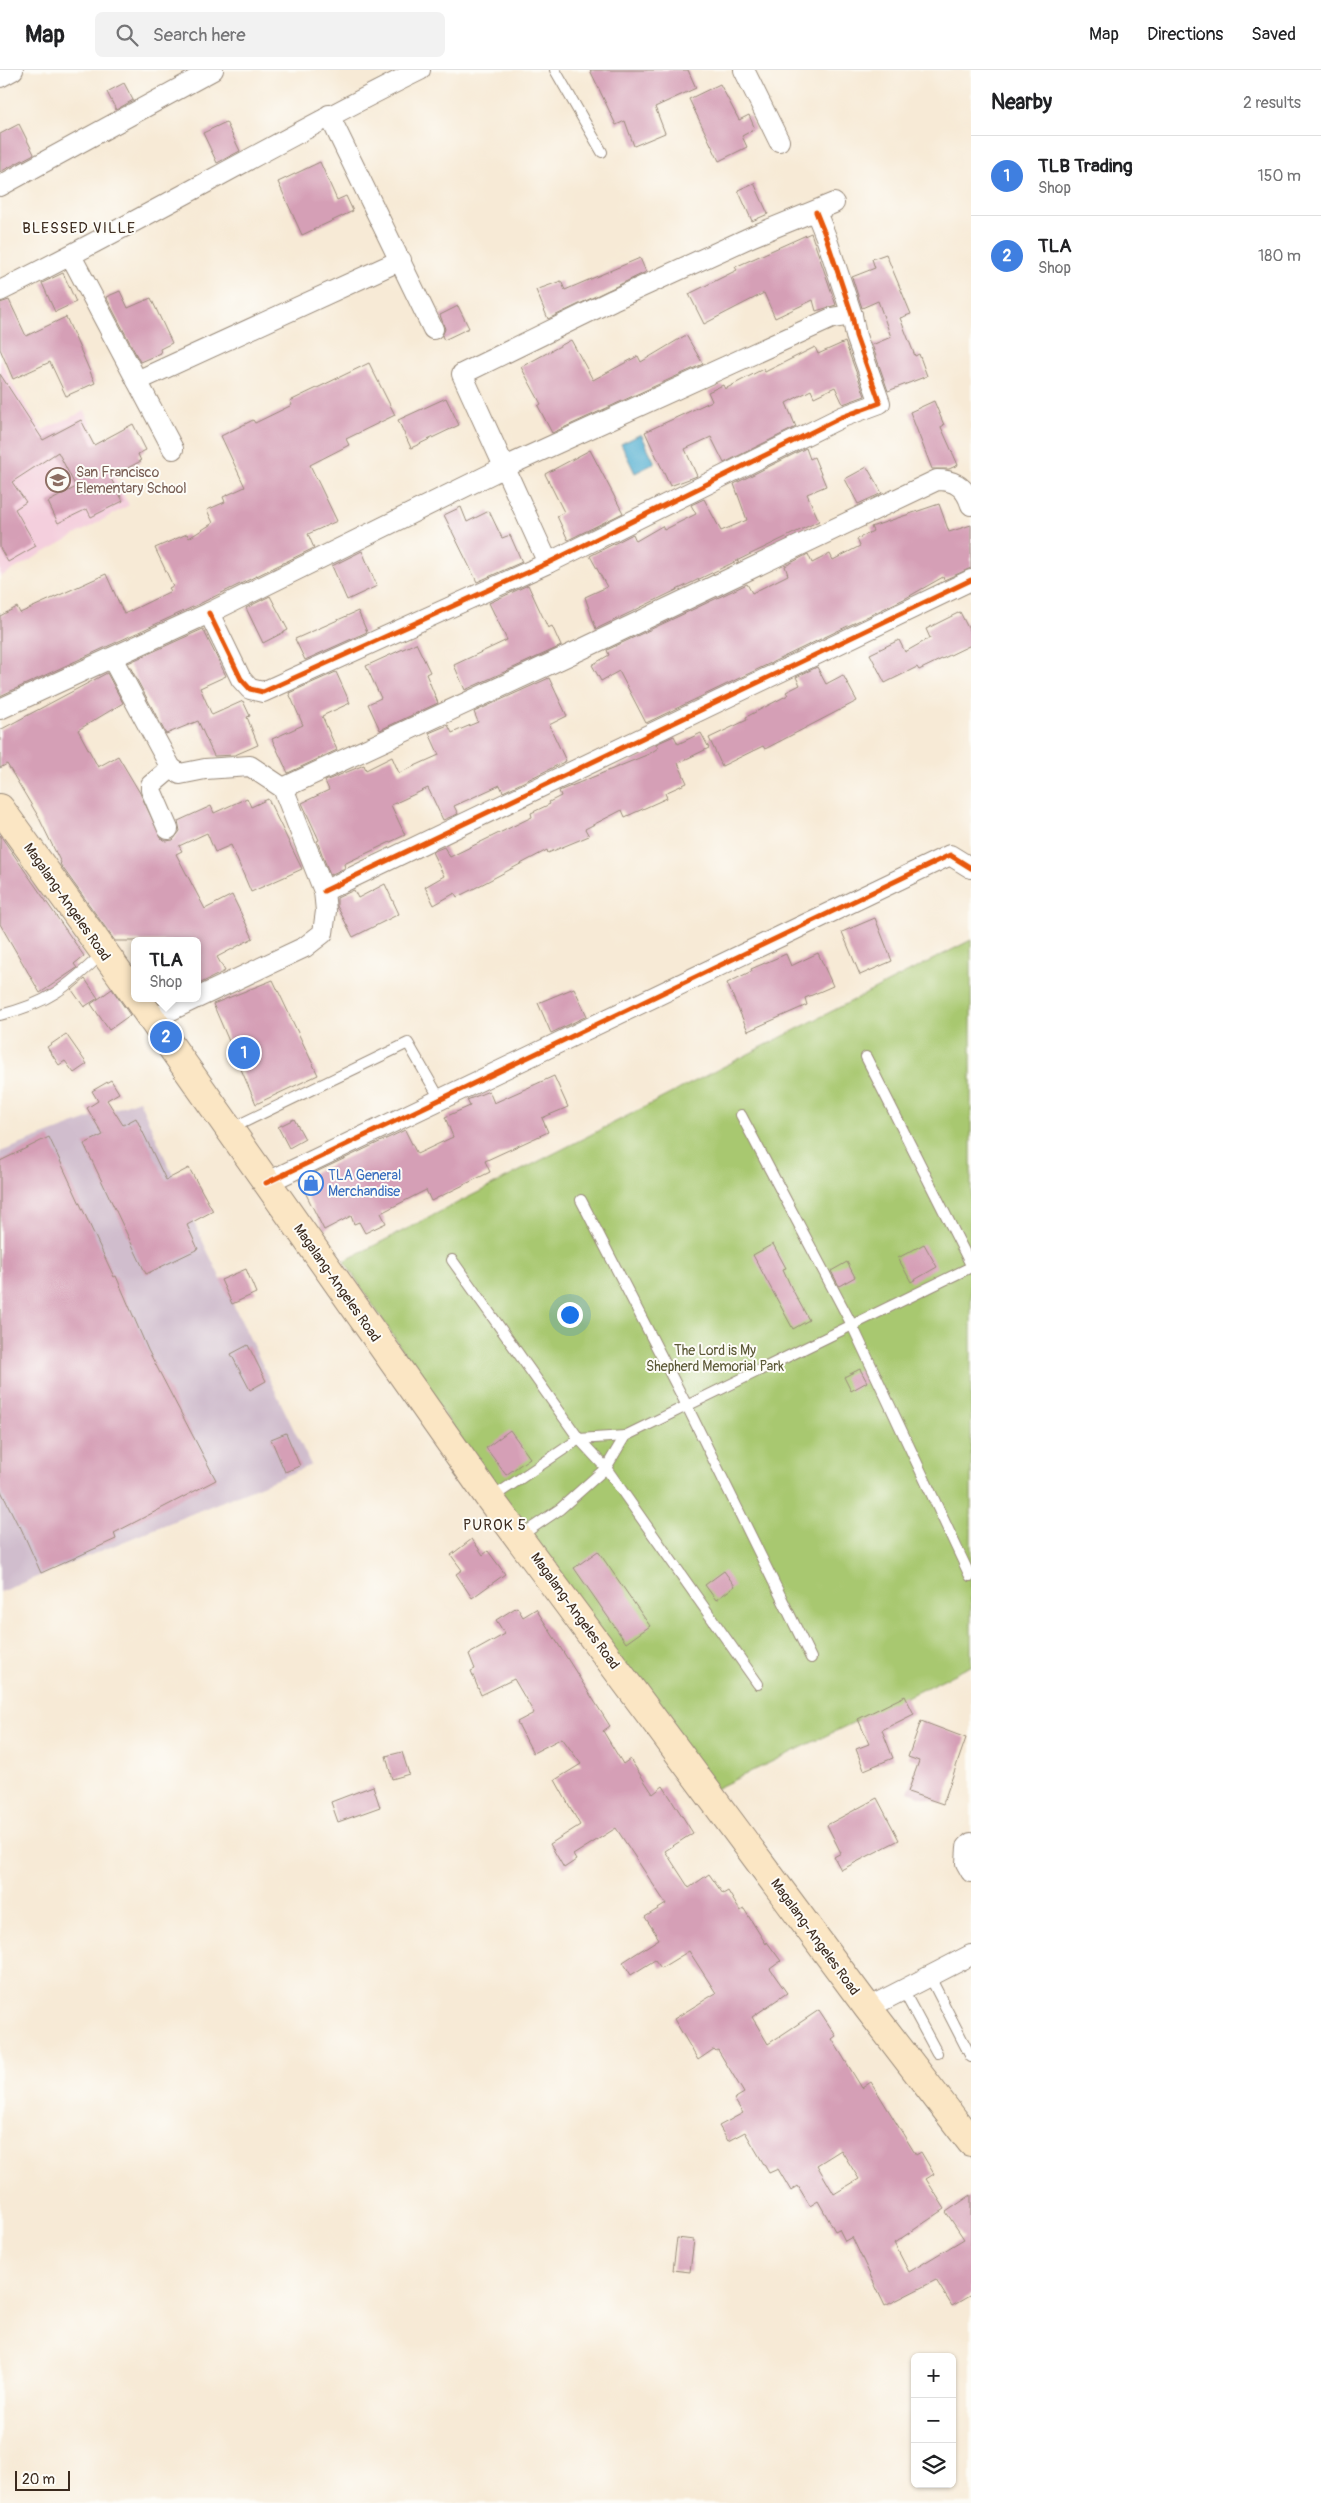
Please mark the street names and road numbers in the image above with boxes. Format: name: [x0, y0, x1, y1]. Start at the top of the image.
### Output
street label: Magalang-Angeles Road: [20, 840, 114, 964]
street label: Magalang-Angeles Road: [290, 1221, 384, 1345]
street label: Magalang-Angeles Road: [527, 1549, 623, 1673]
street label: Magalang-Angeles Road: [767, 1875, 863, 1999]

